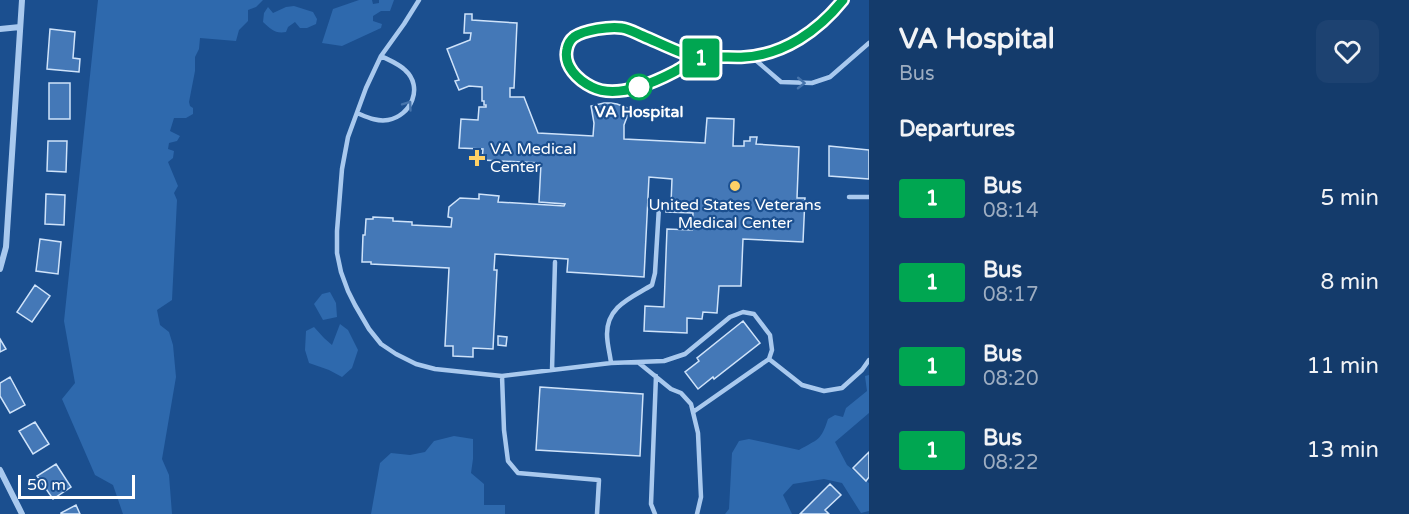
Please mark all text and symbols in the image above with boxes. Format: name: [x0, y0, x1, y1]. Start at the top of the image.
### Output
button: heart: [1316, 20, 1379, 83]
text: VA Hospital: [899, 22, 1055, 56]
line badge: 1: [682, 38, 720, 78]
text: 1: [694, 46, 708, 71]
text: Bus: [899, 62, 935, 86]
marker: VA Hospital: [626, 74, 652, 100]
one-way arrow: [796, 77, 805, 89]
one-way arrow: [401, 101, 412, 112]
place label: VA Hospital: [595, 102, 683, 122]
text: Departures: [899, 116, 1015, 142]
place label: VA Medical Center: [490, 139, 576, 177]
marker: VA Medical Center: [468, 149, 486, 167]
text: Bus: [983, 173, 1022, 199]
marker: United States Veterans Medical Center: [728, 179, 742, 193]
text: 5 min: [1320, 185, 1379, 211]
text: 1: [925, 186, 939, 211]
place label: United States Veterans Medical Center: [648, 195, 822, 233]
text: 08:14: [983, 199, 1038, 223]
text: Bus: [983, 257, 1022, 283]
text: 8 min: [1320, 269, 1379, 295]
text: 1: [925, 270, 939, 295]
text: 08:17: [983, 283, 1038, 307]
text: Bus: [983, 341, 1022, 367]
text: 11 min: [1307, 353, 1379, 379]
text: 1: [925, 354, 939, 379]
text: 08:20: [983, 367, 1038, 391]
text: Bus: [983, 425, 1022, 451]
text: 13 min: [1307, 437, 1379, 463]
text: 1: [925, 438, 939, 463]
text: 08:22: [983, 451, 1038, 475]
scale bar: [18, 472, 135, 500]
text: 50 m: [27, 475, 66, 495]

